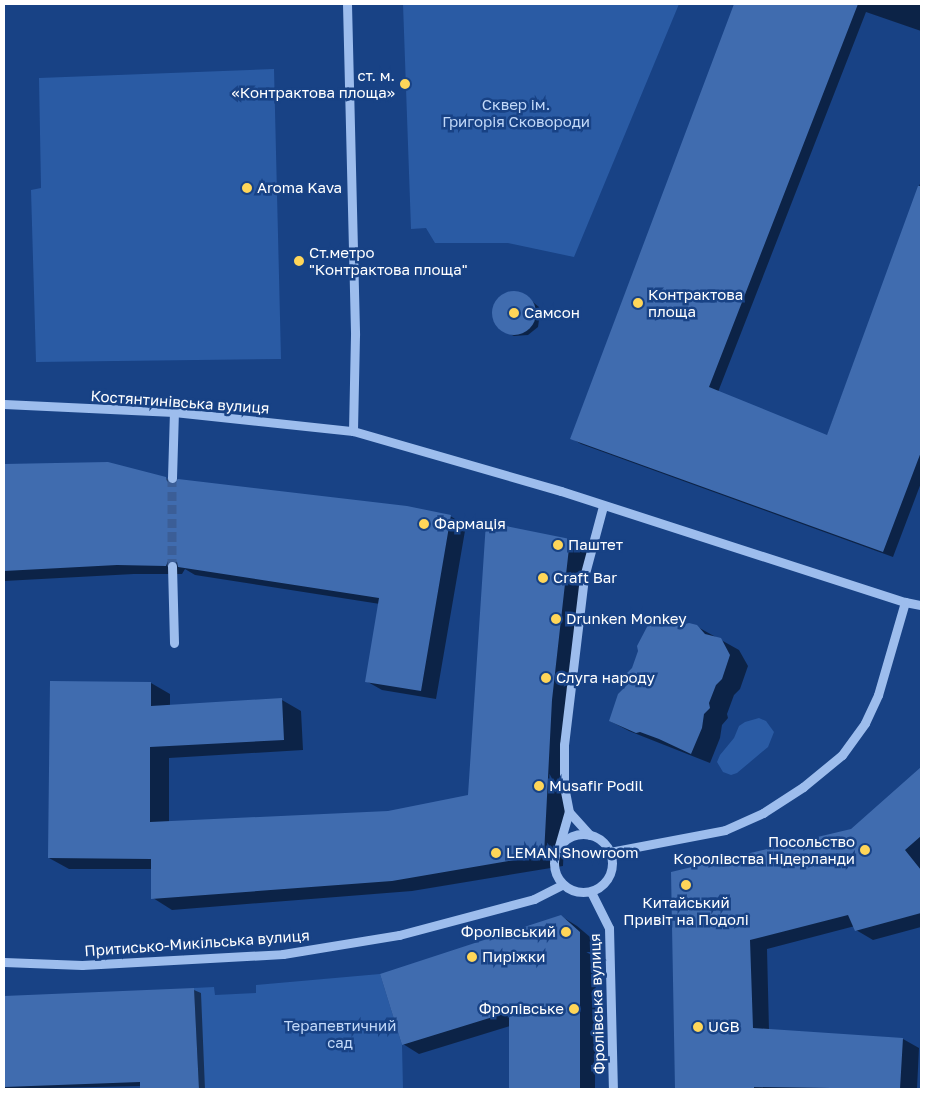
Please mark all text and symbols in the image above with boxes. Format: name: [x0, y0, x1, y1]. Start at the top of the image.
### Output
place label: ст. м. «Контрактова площа»: [232, 66, 395, 101]
marker: ст. м. «Контрактова площа»: [399, 78, 411, 90]
park label: Сквер ім. Григорія Сковороди: [442, 95, 590, 130]
place label: Aroma Kava: [257, 179, 342, 197]
marker: Aroma Kava: [241, 182, 253, 194]
place label: Ст.метро "Контрактова площа": [309, 243, 467, 278]
marker: Ст.метро "Контрактова площа": [293, 255, 305, 267]
place label: Контрактова площа: [648, 285, 743, 320]
marker: Контрактова площа: [632, 297, 644, 309]
place label: Самсон: [524, 304, 580, 322]
marker: Самсон: [508, 307, 520, 319]
street label: Костянтинівська вулиця: [90, 387, 270, 417]
place label: Фармація: [434, 515, 506, 533]
marker: Фармація: [418, 518, 430, 530]
place label: Паштет: [568, 536, 623, 554]
marker: Паштет: [552, 539, 564, 551]
place label: Craft Bar: [553, 569, 617, 587]
marker: Craft Bar: [537, 572, 549, 584]
place label: Drunken Monkey: [566, 610, 687, 628]
marker: Drunken Monkey: [550, 613, 562, 625]
place label: Слуга народу: [556, 669, 655, 687]
marker: Слуга народу: [540, 672, 552, 684]
place label: Musafir Podil: [549, 777, 643, 795]
marker: Musafir Podil: [533, 780, 545, 792]
place label: Посольство Королівства Нідерланди: [673, 832, 855, 867]
place label: LEMAN Showroom: [506, 844, 639, 862]
marker: Посольство Королівства Нідерланди: [859, 844, 871, 856]
marker: LEMAN Showroom: [490, 847, 502, 859]
marker: Китайський Привіт на Подолі: [680, 879, 692, 891]
place label: Китайський Привіт на Подолі: [623, 893, 749, 928]
place label: Фролівський: [461, 923, 556, 941]
street label: Притисько-Микільська вулиця: [84, 926, 310, 960]
marker: Фролівський: [560, 926, 572, 938]
street label: Фролівська вулиця: [586, 933, 608, 1075]
place label: Пиріжки: [482, 948, 545, 966]
marker: Пиріжки: [466, 951, 478, 963]
place label: Фролівське: [479, 1000, 564, 1018]
marker: Фролівське: [568, 1003, 580, 1015]
park label: Терапевтичний сад: [284, 1016, 396, 1051]
place label: UGB: [708, 1018, 740, 1036]
marker: UGB: [692, 1021, 704, 1033]

